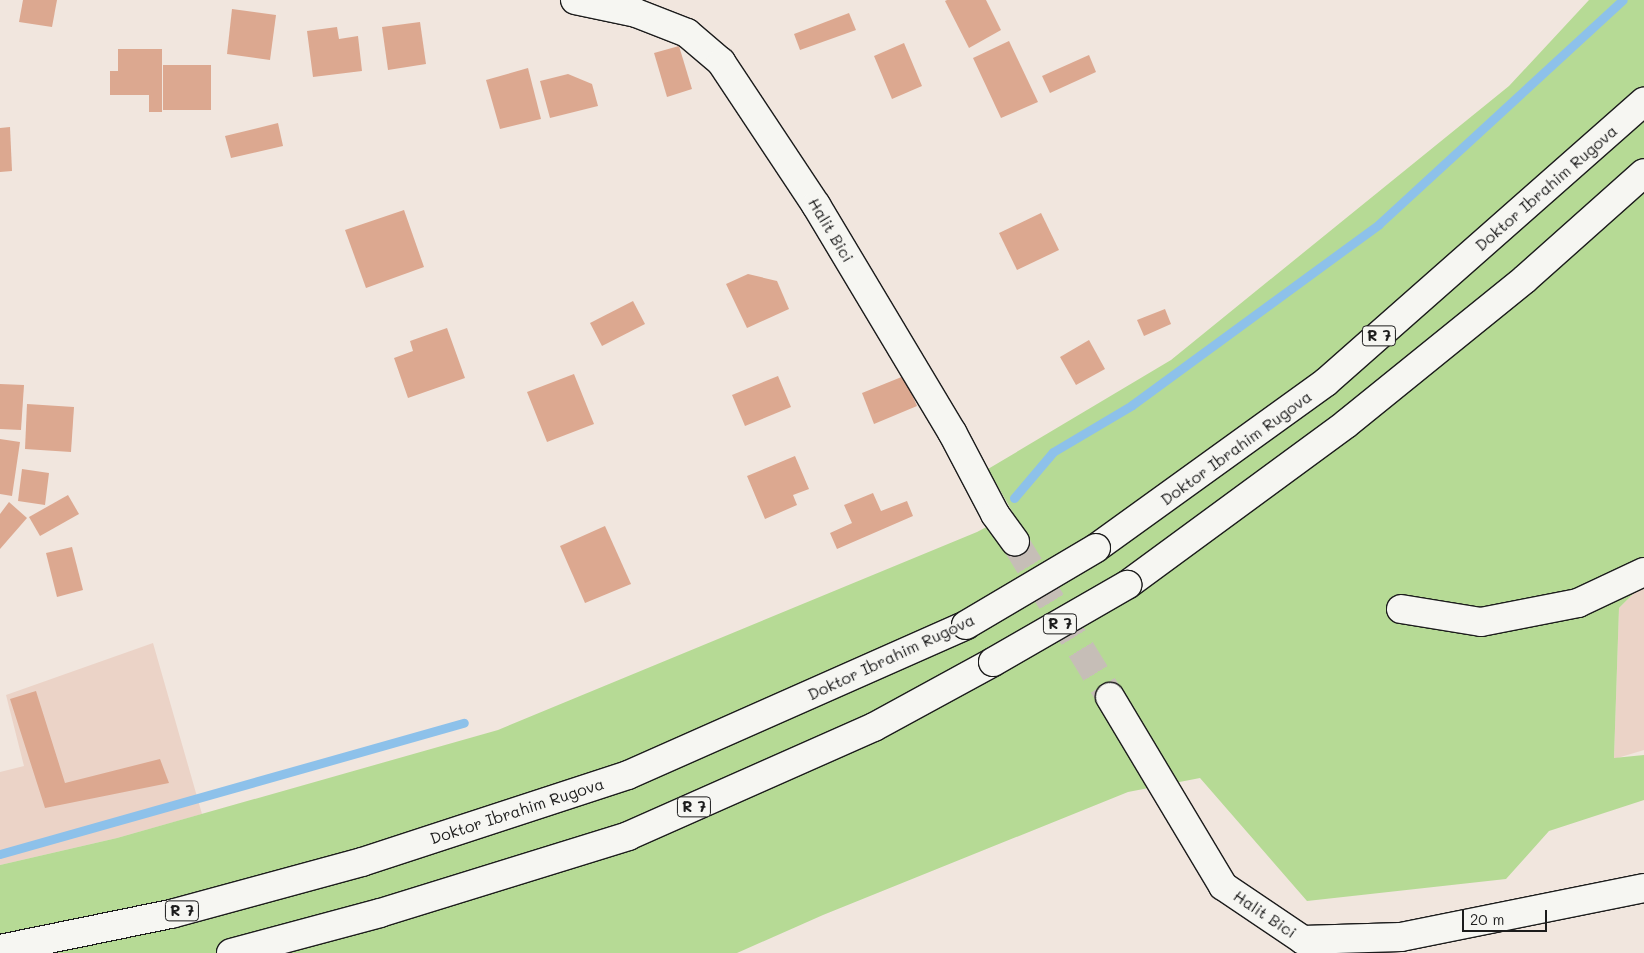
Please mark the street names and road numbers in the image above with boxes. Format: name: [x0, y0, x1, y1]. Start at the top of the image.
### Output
street label: Doktor Ibrahim Rugova: [1471, 121, 1621, 255]
street label: Halit Bici: [804, 194, 858, 266]
road number: R 7: [1362, 324, 1396, 348]
street label: Doktor Ibrahim Rugova: [1157, 387, 1315, 509]
street label: Doktor Ibrahim Rugova: [805, 610, 977, 704]
road number: R 7: [1042, 612, 1078, 636]
street label: Doktor Ibrahim Rugova: [428, 774, 606, 848]
road number: R 7: [676, 794, 712, 820]
street label: Halit Bici: [1230, 886, 1300, 942]
road number: R 7: [164, 898, 200, 924]

